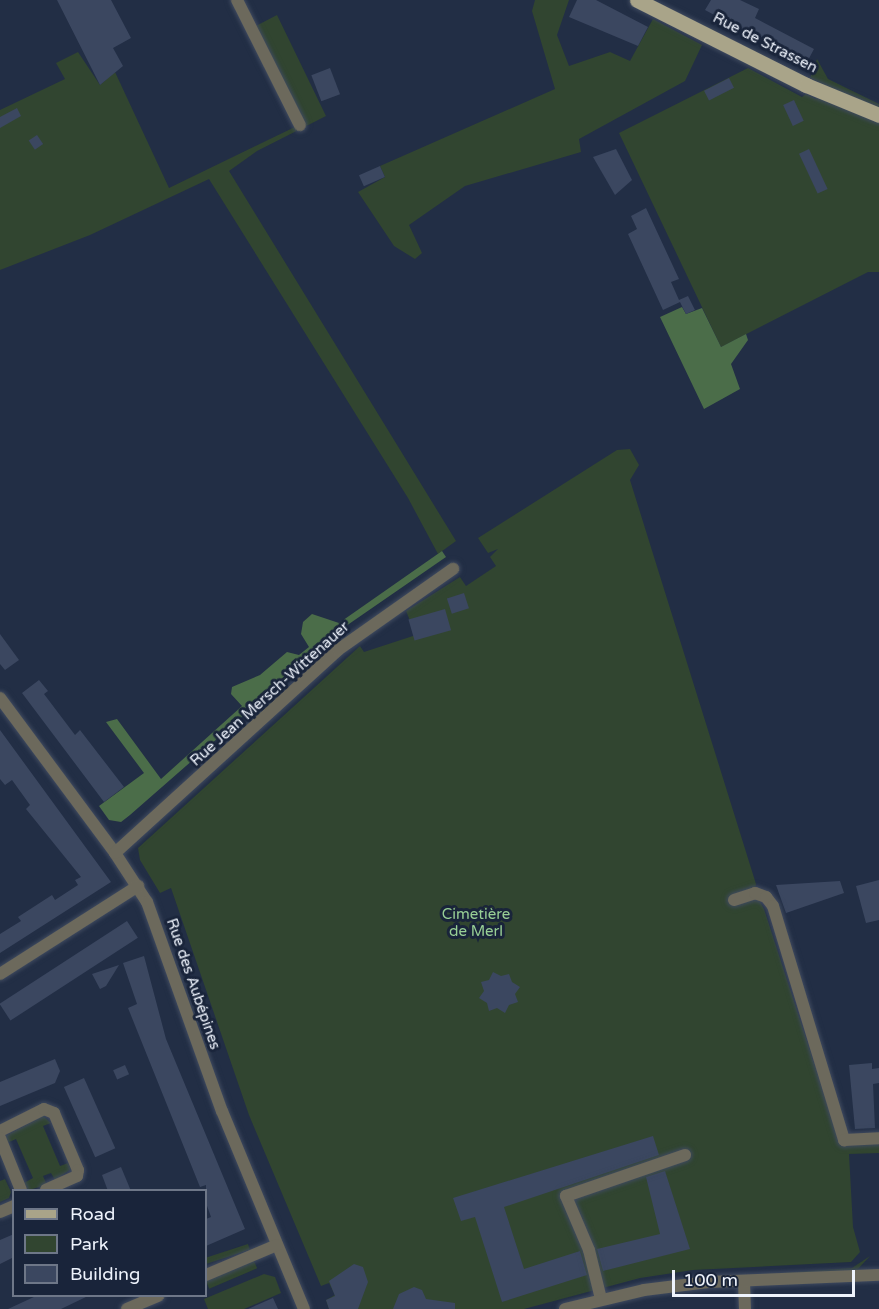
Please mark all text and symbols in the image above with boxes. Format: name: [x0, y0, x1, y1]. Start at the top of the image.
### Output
street label: Rue de Strassen: [710, 9, 820, 77]
street label: Rue Jean Mersch-Wittenauer: [187, 618, 353, 770]
park label: Cimetière de Merl: [442, 905, 510, 940]
street label: Rue des Aubépines: [162, 916, 224, 1052]
legend: [12, 1189, 207, 1297]
text: Road: [70, 1203, 115, 1225]
text: Park: [70, 1233, 108, 1255]
scale bar: [675, 1258, 858, 1296]
text: Building: [70, 1263, 140, 1285]
text: 100 m: [683, 1269, 738, 1291]

